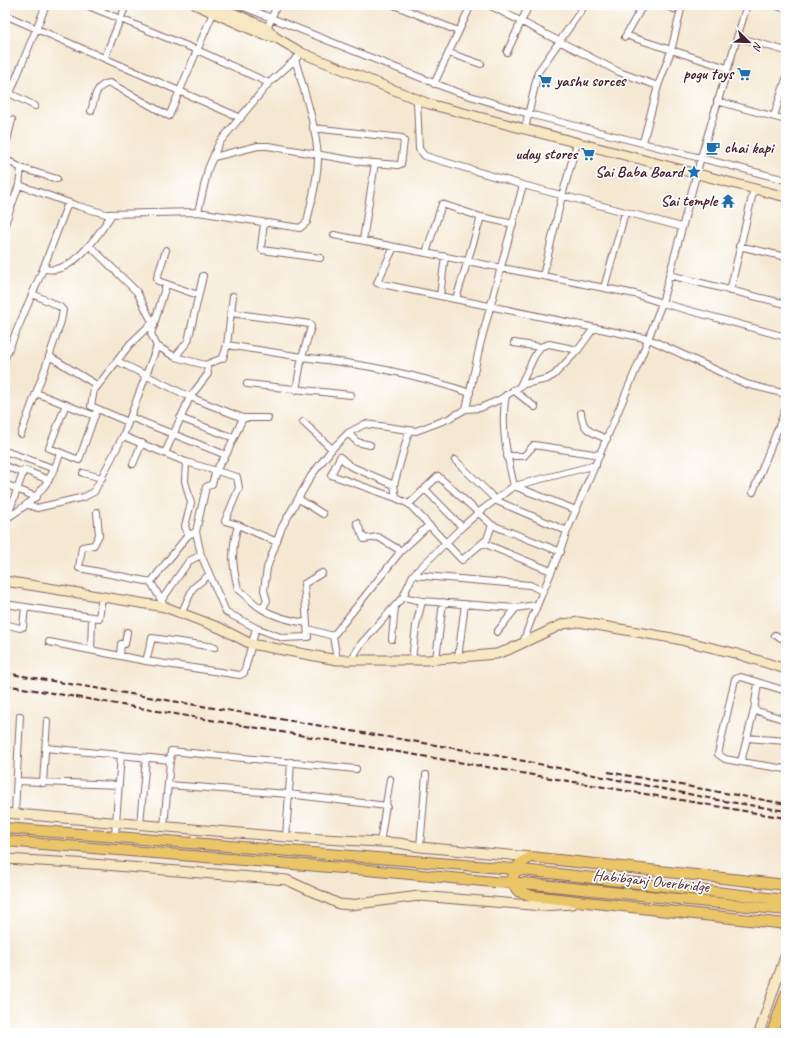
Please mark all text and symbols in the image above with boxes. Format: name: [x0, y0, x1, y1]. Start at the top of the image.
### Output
north arrow: [729, 22, 769, 62]
text: N: [750, 40, 766, 54]
place label: pogu toys: [683, 64, 735, 84]
supermarket icon: pogu toys: [736, 66, 752, 82]
place label: yashu sorces: [554, 71, 627, 91]
supermarket icon: yashu sorces: [537, 73, 553, 89]
place label: chai kapi: [724, 138, 775, 158]
cafe icon: chai kapi: [705, 140, 721, 156]
place label: uday stores: [515, 144, 578, 164]
supermarket icon: uday stores: [580, 146, 596, 162]
place label: Sai Baba Board: [595, 162, 686, 182]
place icon: Sai Baba Board: [686, 164, 702, 180]
place label: Sai temple: [660, 191, 719, 211]
temple icon: Sai temple: [720, 193, 736, 209]
street label: Habibganj Overbridge: [592, 865, 712, 897]

